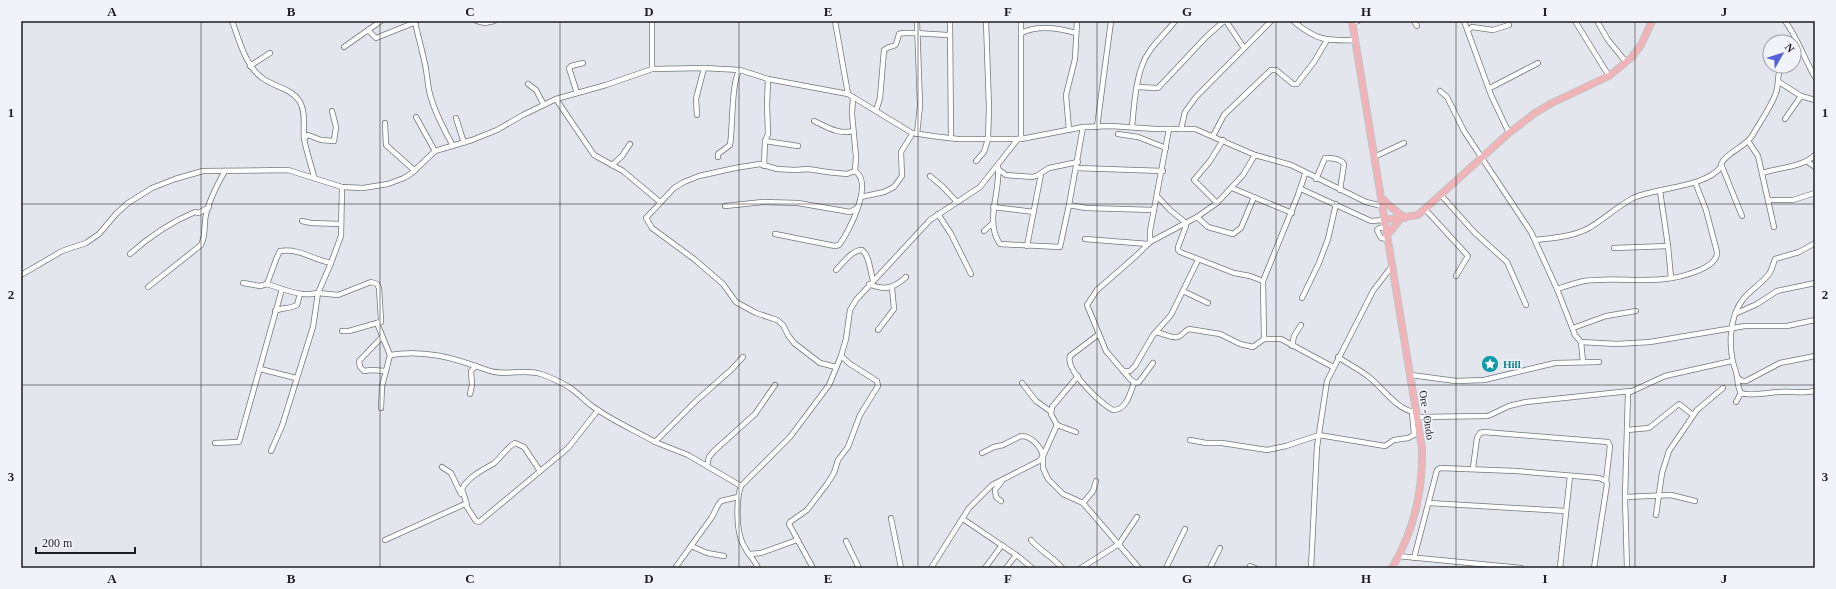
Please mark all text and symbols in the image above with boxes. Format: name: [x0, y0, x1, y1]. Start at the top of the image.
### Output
text: A: [107, 4, 117, 19]
text: B: [287, 4, 296, 19]
text: C: [465, 4, 475, 19]
text: D: [644, 4, 654, 19]
text: E: [824, 4, 832, 19]
text: F: [1004, 4, 1012, 19]
text: G: [1182, 4, 1192, 19]
text: H: [1361, 4, 1371, 19]
text: I: [1542, 4, 1548, 19]
text: J: [1721, 4, 1728, 19]
north arrow: [1762, 34, 1802, 74]
text: N: [1783, 41, 1797, 55]
text: 1: [8, 105, 14, 120]
text: 1: [1822, 105, 1828, 120]
text: 2: [8, 287, 14, 302]
text: 2: [1822, 287, 1828, 302]
place icon: Hill: [1480, 354, 1500, 374]
place label: Hill: [1503, 358, 1521, 370]
street label: Ore - Ondo: [1417, 389, 1437, 441]
text: 3: [8, 469, 15, 484]
text: 3: [1822, 469, 1829, 484]
scale bar: [36, 529, 135, 555]
text: 200 m: [42, 536, 73, 550]
text: A: [107, 571, 117, 586]
text: B: [287, 571, 296, 586]
text: C: [465, 571, 475, 586]
text: D: [644, 571, 654, 586]
text: E: [824, 571, 832, 586]
text: F: [1004, 571, 1012, 586]
text: G: [1182, 571, 1192, 586]
text: H: [1361, 571, 1371, 586]
text: I: [1542, 571, 1548, 586]
text: J: [1721, 571, 1728, 586]

